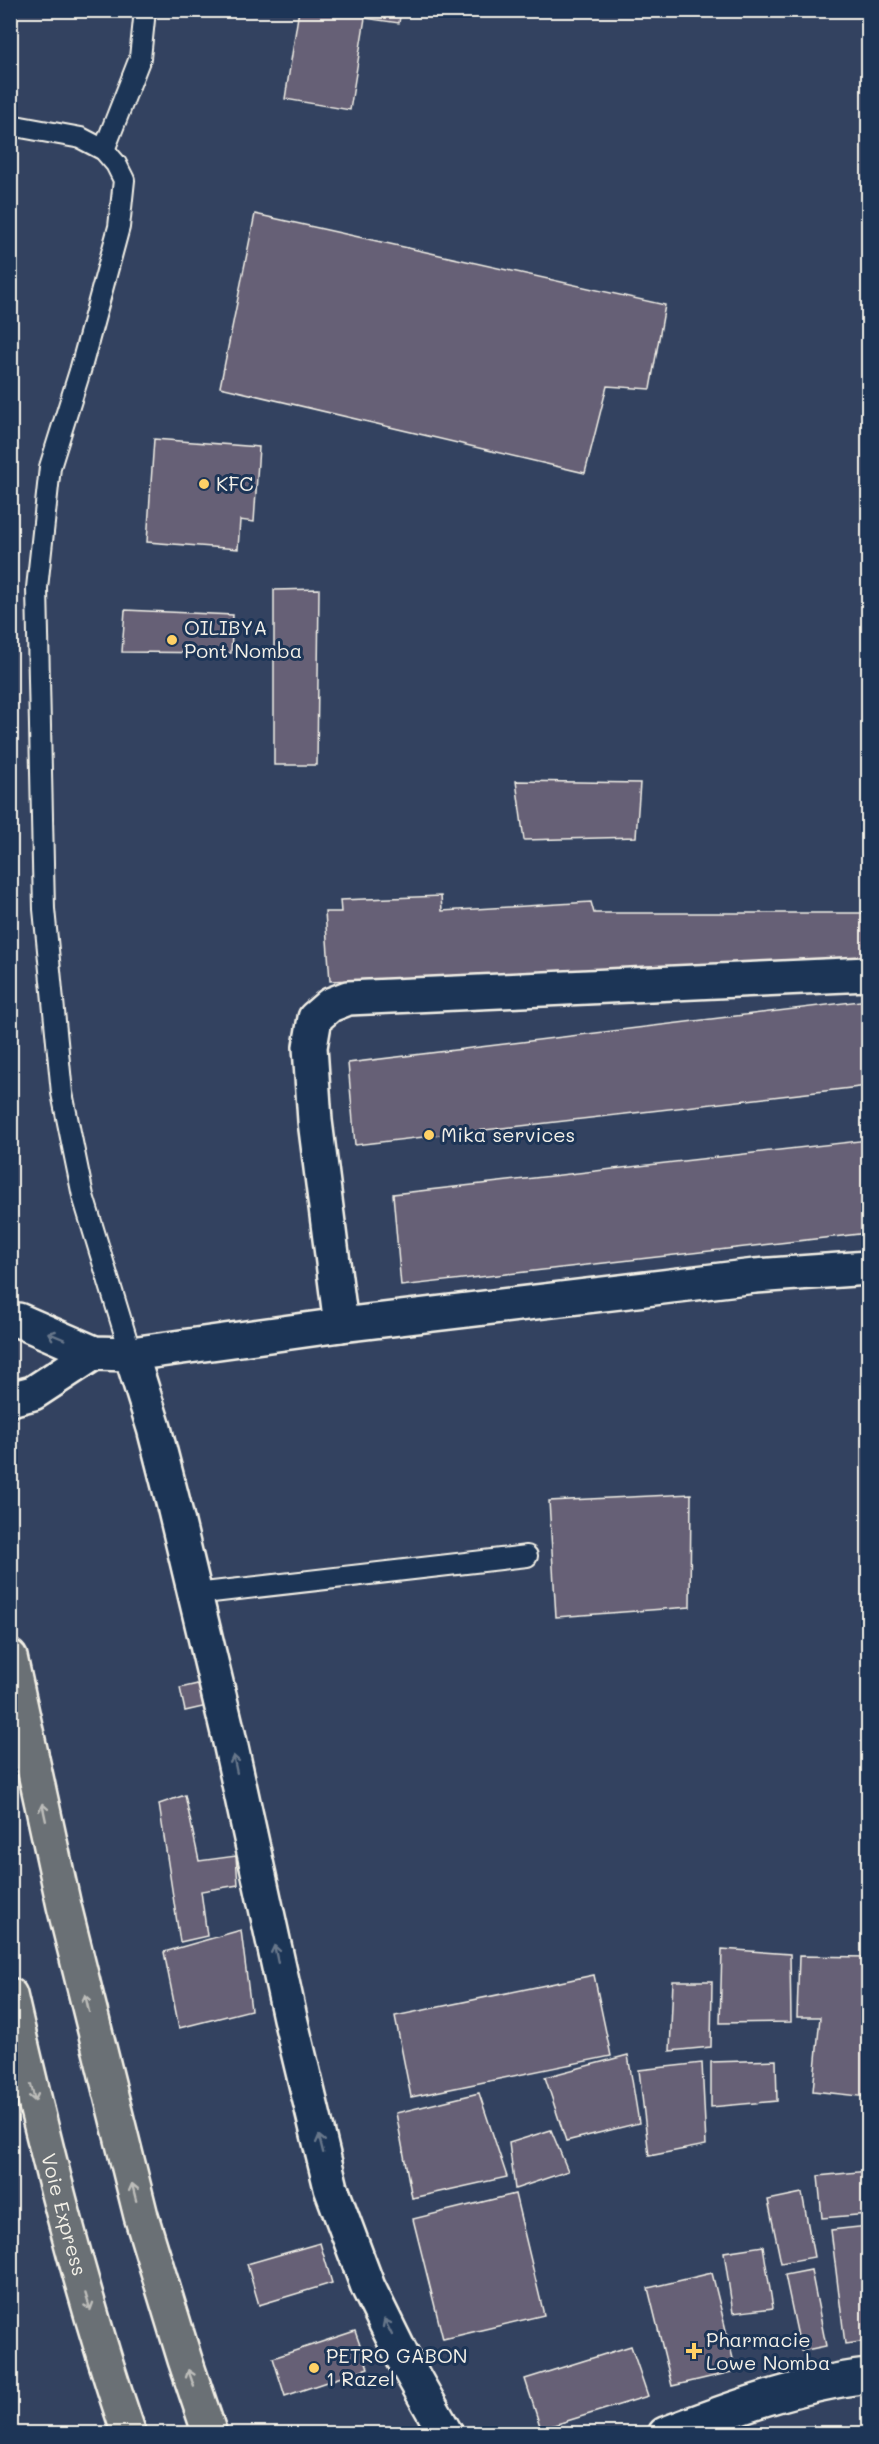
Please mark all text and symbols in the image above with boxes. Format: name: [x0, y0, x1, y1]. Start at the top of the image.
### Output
place label: KFC: [216, 470, 254, 496]
marker: KFC: [197, 477, 211, 491]
place label: OILIBYA Pont Nomba: [184, 614, 302, 663]
marker: OILIBYA Pont Nomba: [165, 633, 179, 647]
place label: Mika services: [441, 1121, 575, 1147]
marker: Mika services: [422, 1128, 436, 1142]
one-way arrow: [48, 1330, 66, 1341]
one-way arrow: [229, 1755, 240, 1774]
one-way arrow: [37, 1803, 49, 1822]
one-way arrow: [270, 1945, 282, 1964]
one-way arrow: [80, 1993, 92, 2012]
one-way arrow: [27, 2083, 39, 2102]
one-way arrow: [314, 2135, 326, 2154]
street label: Voie Express: [36, 2150, 93, 2278]
one-way arrow: [128, 2183, 140, 2202]
one-way arrow: [83, 2292, 94, 2311]
one-way arrow: [381, 2318, 393, 2336]
place label: Pharmacie Lowe Nomba: [706, 2326, 830, 2375]
place label: PETRO GABON 1 Razel: [326, 2342, 468, 2391]
marker: Pharmacie Lowe Nomba: [687, 2344, 701, 2358]
marker: PETRO GABON 1 Razel: [307, 2361, 321, 2375]
one-way arrow: [185, 2369, 196, 2388]

